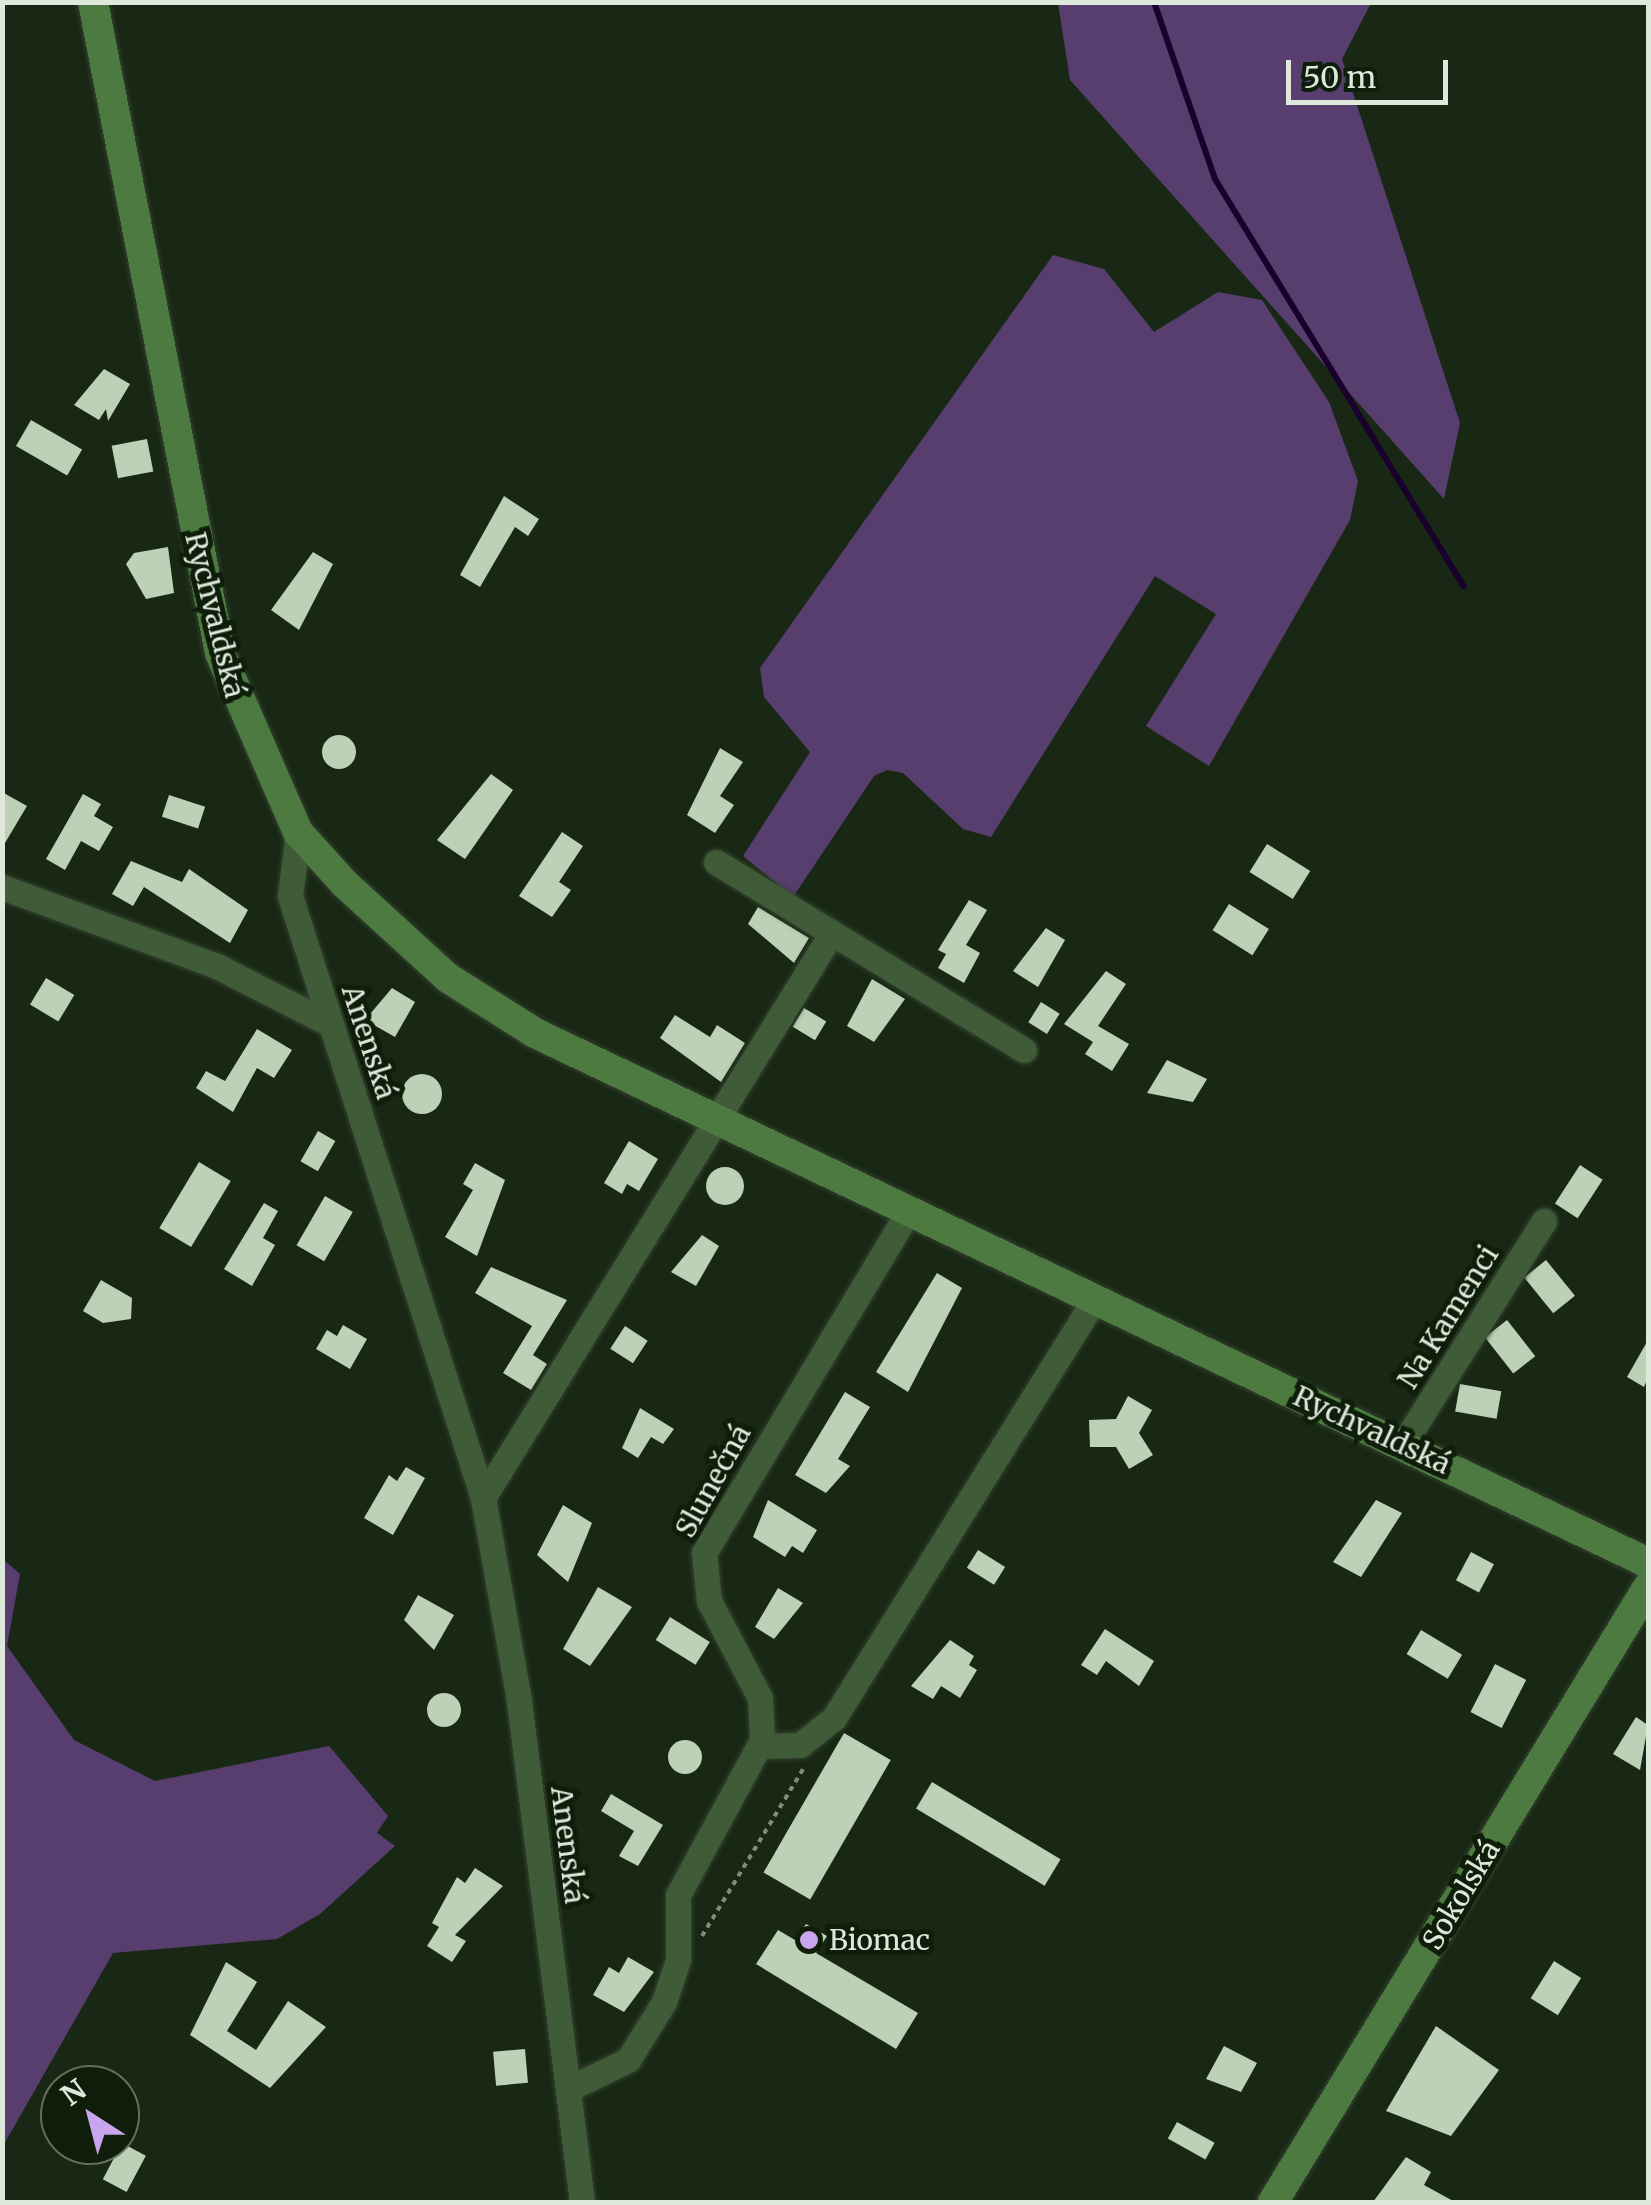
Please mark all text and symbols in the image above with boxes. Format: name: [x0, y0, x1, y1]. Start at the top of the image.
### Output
scale bar: [1291, 40, 1454, 102]
text: 50 m: [1303, 58, 1376, 96]
street label: Rychvaldská: [178, 529, 252, 701]
street label: Anenská: [335, 981, 403, 1103]
street label: Na Kamenci: [1391, 1239, 1505, 1395]
street label: Rychvaldská: [1288, 1379, 1456, 1481]
street label: Slunečná: [668, 1419, 758, 1543]
street label: Anenská: [544, 1785, 592, 1905]
street label: Sokolská: [1415, 1834, 1507, 1956]
place label: Biomac: [829, 1923, 930, 1957]
marker: Biomac: [798, 1929, 820, 1951]
north arrow: [40, 2065, 140, 2165]
text: N: [54, 2071, 93, 2113]

